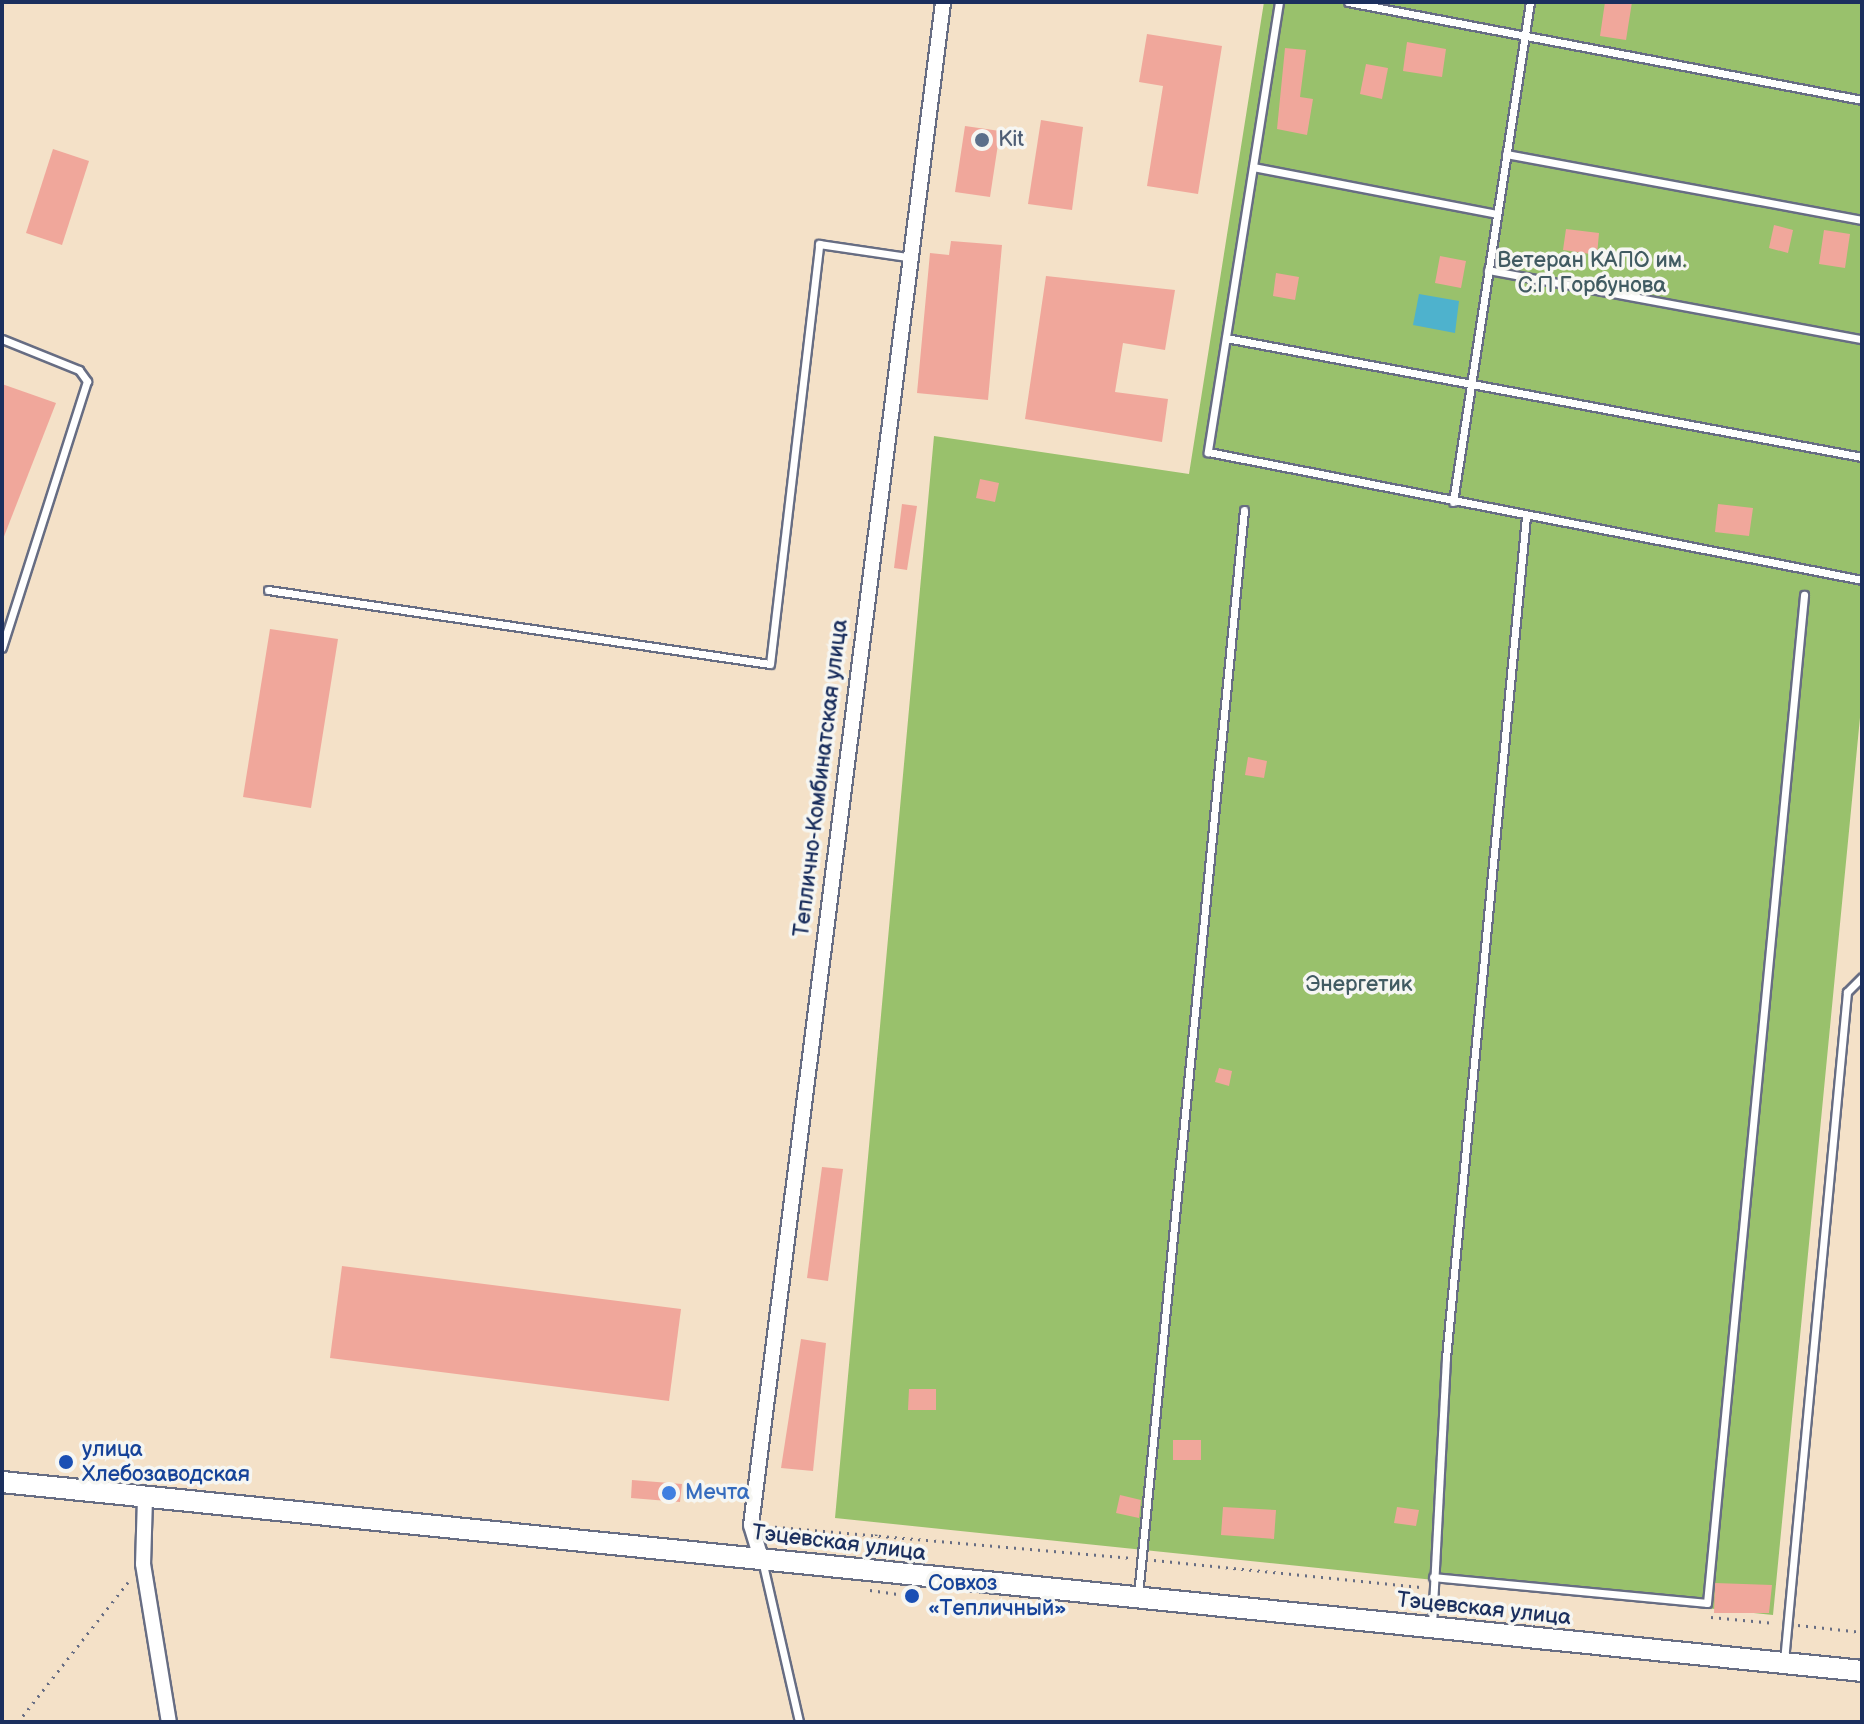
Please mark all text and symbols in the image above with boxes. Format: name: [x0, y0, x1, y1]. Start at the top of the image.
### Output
place label: Kit: [998, 127, 1024, 153]
marker: Kit: [973, 131, 991, 149]
park label: Ветеран КАПО им. С.П Горбунова: [1497, 247, 1687, 298]
street label: Теплично-Комбинатская улица: [788, 618, 854, 938]
park label: Энергетик: [1305, 972, 1413, 998]
place label: улица Хлебозаводская: [82, 1436, 250, 1488]
marker: улица Хлебозаводская: [57, 1453, 75, 1471]
place label: Мечта: [685, 1480, 750, 1506]
marker: Мечта: [660, 1484, 678, 1502]
street label: Тэцевская улица: [751, 1519, 927, 1567]
place label: Совхоз «Тепличный»: [928, 1570, 1067, 1622]
marker: Совхоз «Тепличный»: [903, 1587, 921, 1605]
street label: Тэцевская улица: [1396, 1587, 1572, 1631]

